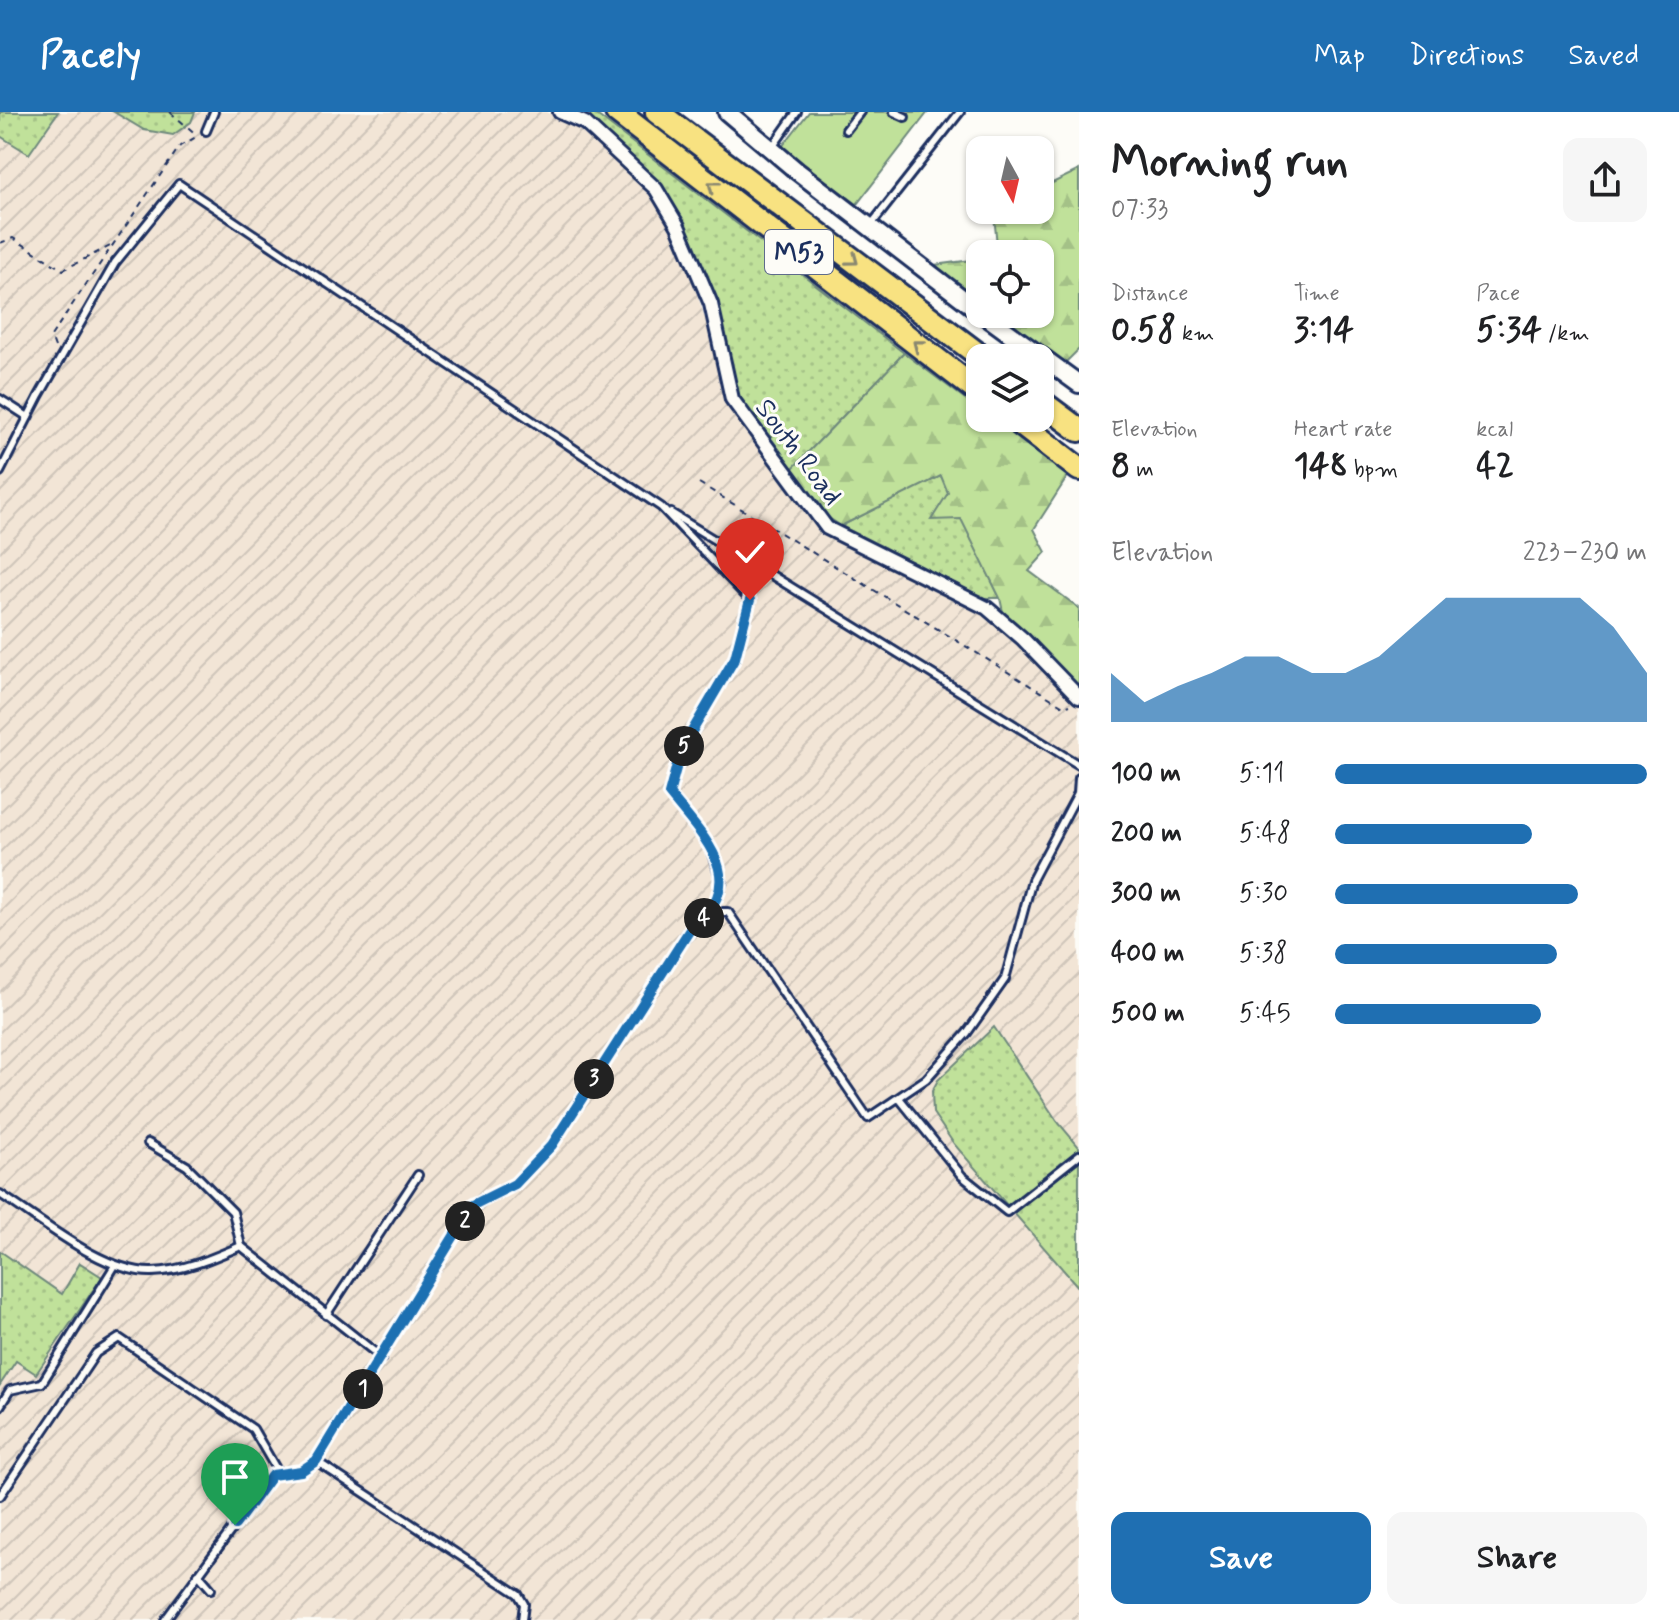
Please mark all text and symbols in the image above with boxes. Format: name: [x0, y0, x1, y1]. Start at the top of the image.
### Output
text: Pacely: [40, 32, 141, 81]
text: Map: [1314, 38, 1365, 75]
text: Directions: [1409, 38, 1524, 75]
text: Saved: [1568, 38, 1639, 75]
text: Morning run: [1111, 134, 1348, 192]
north arrow: [966, 136, 1054, 224]
map controls: [966, 136, 1054, 432]
button: share: [1563, 138, 1647, 222]
one-way arrow: [707, 181, 722, 195]
text: 07:33: [1111, 193, 1168, 227]
road number: M53: [765, 230, 833, 274]
button: locate: [966, 240, 1054, 328]
one-way arrow: [845, 251, 859, 265]
text: Distance: [1111, 280, 1188, 308]
text: Time: [1294, 280, 1340, 308]
text: Pace: [1476, 280, 1520, 308]
text: 0.58: [1111, 308, 1176, 353]
text: 3:14: [1294, 308, 1354, 353]
text: 5:34: [1476, 308, 1542, 353]
text: km: [1176, 320, 1214, 348]
text: /km: [1542, 320, 1589, 348]
one-way arrow: [912, 340, 927, 354]
button: layers: [966, 344, 1054, 432]
street label: South Road: [746, 392, 850, 513]
text: Elevation: [1111, 416, 1198, 444]
text: Heart rate: [1294, 416, 1392, 444]
text: kcal: [1476, 416, 1513, 444]
text: 8: [1111, 444, 1130, 489]
text: 148: [1294, 444, 1348, 489]
text: 42: [1476, 444, 1514, 489]
text: m: [1130, 456, 1154, 484]
text: bpm: [1348, 456, 1398, 484]
pin: [716, 518, 784, 600]
icon: check: [728, 530, 772, 574]
text: Elevation: [1111, 536, 1213, 570]
text: 223–230 m: [1523, 536, 1647, 570]
pin: 5: [664, 726, 704, 766]
text: 5: [677, 732, 691, 760]
text: 100 m: [1111, 757, 1181, 791]
text: 5:11: [1239, 757, 1284, 791]
text: 200 m: [1111, 817, 1182, 851]
text: 5:48: [1239, 817, 1291, 851]
text: 300 m: [1111, 877, 1181, 911]
text: 5:30: [1239, 877, 1288, 911]
pin: 4: [684, 898, 724, 938]
text: 4: [698, 904, 710, 932]
text: 400 m: [1111, 937, 1184, 971]
text: 5:38: [1239, 937, 1288, 971]
text: 500 m: [1111, 997, 1185, 1031]
text: 5:45: [1239, 997, 1291, 1031]
pin: 3: [574, 1059, 614, 1099]
text: 3: [589, 1065, 599, 1093]
pin: 2: [445, 1201, 485, 1241]
text: 2: [460, 1207, 470, 1235]
pin: 1: [343, 1369, 383, 1409]
text: 1: [358, 1375, 368, 1403]
pin: [201, 1443, 269, 1525]
icon: arrive: [213, 1455, 257, 1499]
button: Save: [1111, 1512, 1371, 1604]
button: Share: [1387, 1512, 1647, 1604]

